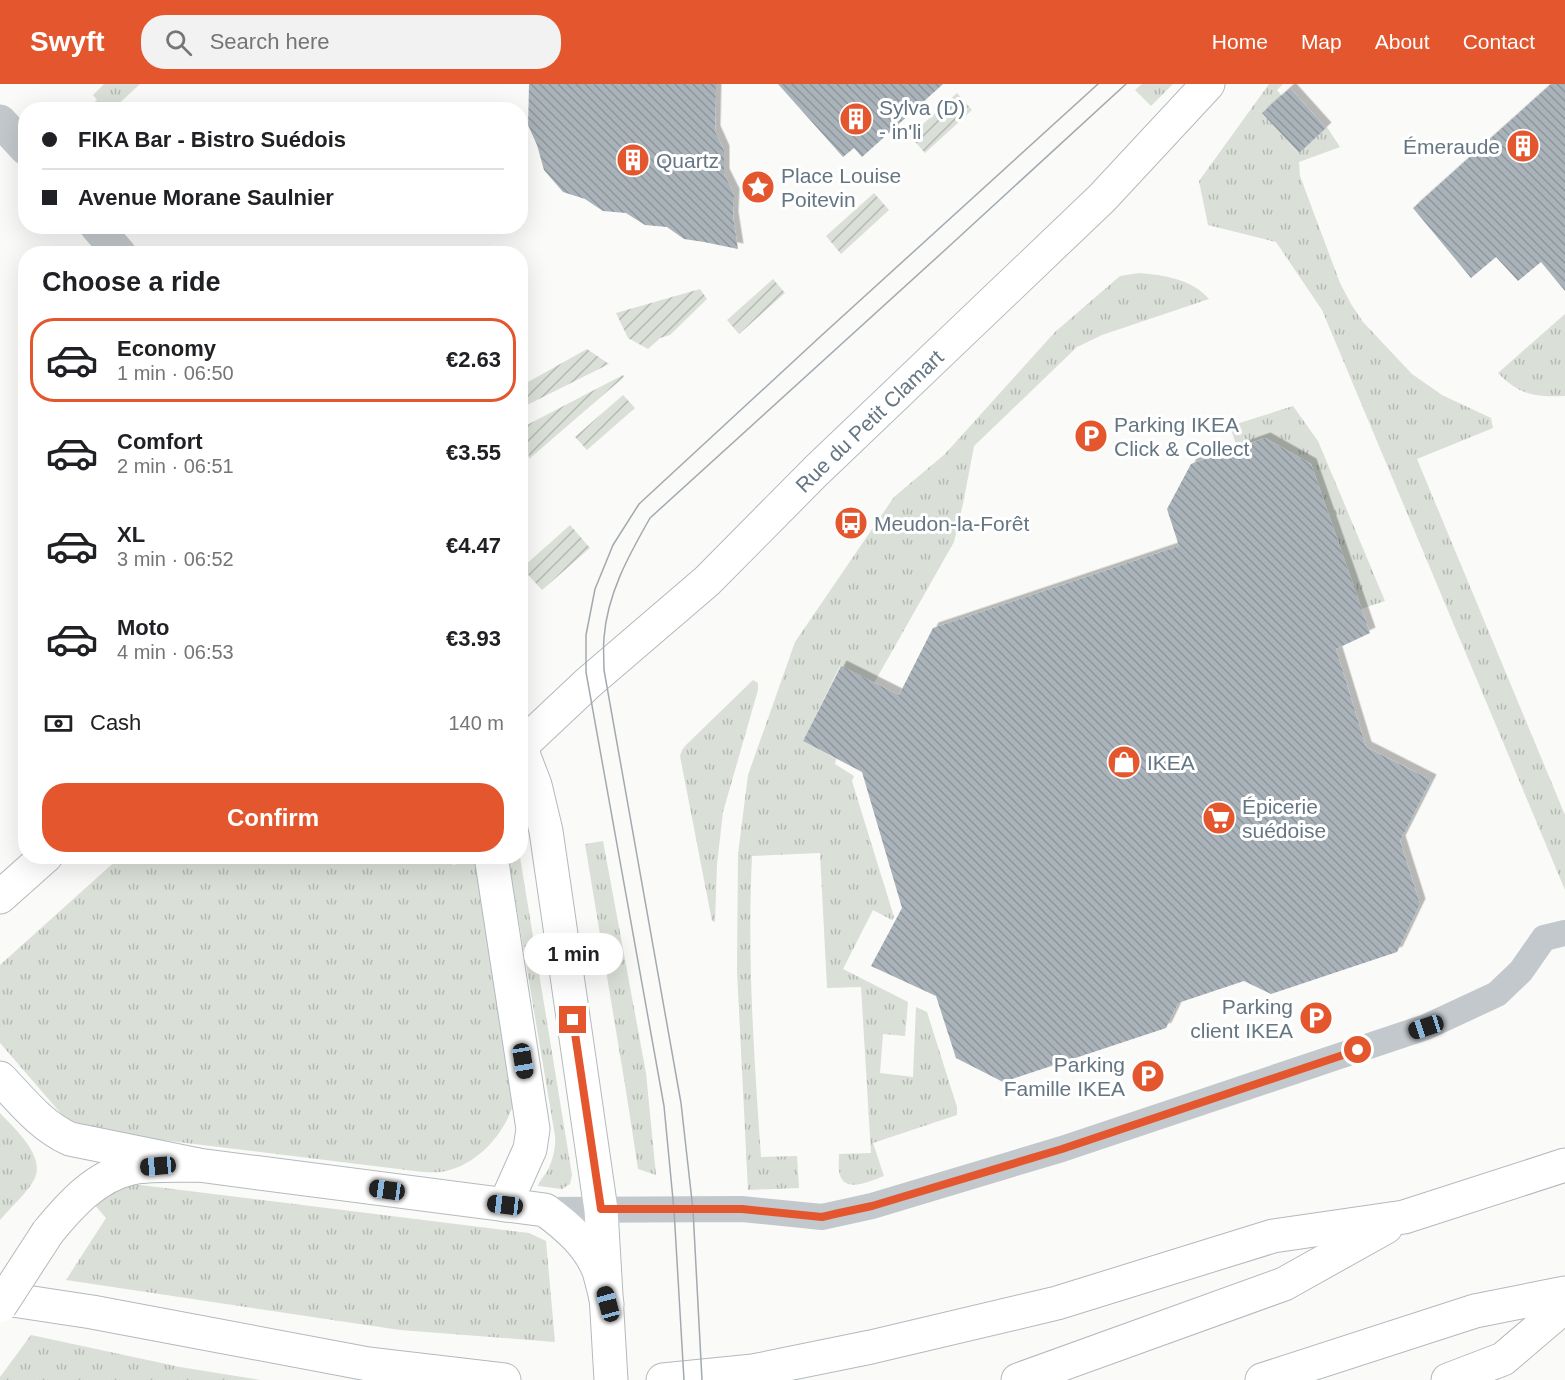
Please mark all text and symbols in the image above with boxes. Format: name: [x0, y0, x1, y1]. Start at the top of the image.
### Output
search box: [141, 15, 561, 69]
text: Swyft: [30, 26, 105, 57]
icon: search: [162, 26, 195, 59]
text: Search here: [210, 29, 330, 54]
text: Home: [1212, 30, 1268, 53]
text: Map: [1301, 30, 1342, 53]
text: About: [1375, 30, 1430, 53]
text: Contact: [1463, 30, 1535, 53]
place label: Sylva (D) - in'li: [879, 96, 965, 143]
building icon: Sylva (D) - in'li: [838, 101, 874, 137]
text: FIKA Bar - Bistro Suédois: [78, 127, 346, 152]
building icon: Émeraude: [1505, 128, 1541, 164]
place label: Émeraude: [1403, 135, 1500, 158]
building icon: Quartz: [615, 142, 651, 178]
place label: Quartz: [656, 149, 719, 172]
place label: Place Louise Poitevin: [781, 164, 901, 211]
place icon: Place Louise Poitevin: [740, 169, 776, 205]
text: Avenue Morane Saulnier: [78, 185, 334, 210]
text: Choose a ride: [42, 267, 221, 297]
icon: car: [45, 333, 99, 387]
text: Economy: [117, 336, 216, 361]
street label: Rue du Petit Clamart: [791, 345, 947, 497]
text: €2.63: [446, 347, 501, 372]
text: 1 min · 06:50: [117, 362, 234, 384]
place label: Parking IKEA Click & Collect: [1114, 413, 1250, 460]
parking icon: Parking IKEA Click & Collect: [1073, 418, 1109, 454]
icon: car: [45, 426, 99, 480]
text: Comfort: [117, 429, 203, 454]
text: €3.55: [446, 440, 501, 465]
text: 2 min · 06:51: [117, 455, 234, 477]
bus stop icon: Meudon-la-Forêt: [833, 505, 869, 541]
place label: Meudon-la-Forêt: [874, 512, 1029, 535]
icon: car: [45, 519, 99, 573]
text: XL: [117, 522, 145, 547]
text: €4.47: [446, 533, 501, 558]
text: 3 min · 06:52: [117, 548, 234, 570]
icon: car: [45, 612, 99, 666]
text: Moto: [117, 615, 170, 640]
text: €3.93: [446, 626, 501, 651]
text: 4 min · 06:53: [117, 641, 234, 663]
icon: cash: [42, 707, 75, 740]
text: Cash: [90, 710, 141, 735]
text: 140 m: [448, 712, 504, 734]
shop icon: IKEA: [1106, 744, 1142, 780]
place label: IKEA: [1147, 751, 1195, 774]
button: Confirm: [42, 783, 504, 852]
place label: Épicerie suédoise: [1242, 795, 1326, 842]
supermarket icon: Épicerie suédoise: [1201, 800, 1237, 836]
callout: 1 min: [524, 933, 622, 975]
text: 1 min: [547, 943, 600, 965]
place label: Parking client IKEA: [1190, 995, 1293, 1042]
parking icon: Parking client IKEA: [1298, 1000, 1334, 1036]
route end: [559, 1006, 586, 1033]
car: [1406, 1013, 1446, 1041]
route start: [1344, 1036, 1371, 1063]
car: [511, 1042, 535, 1080]
place label: Parking Famille IKEA: [1004, 1053, 1125, 1100]
parking icon: Parking Famille IKEA: [1130, 1058, 1166, 1094]
car: [139, 1155, 177, 1177]
car: [368, 1179, 406, 1201]
car: [486, 1194, 524, 1216]
car: [595, 1284, 621, 1324]

